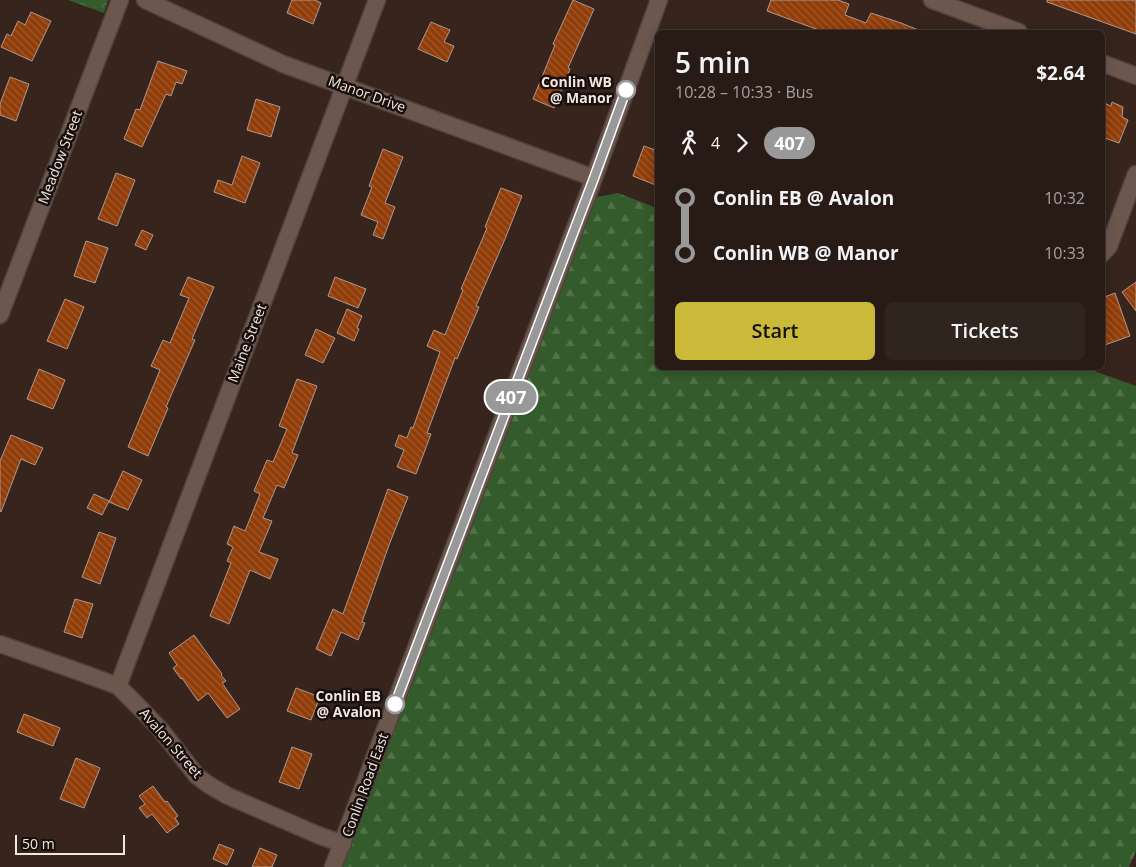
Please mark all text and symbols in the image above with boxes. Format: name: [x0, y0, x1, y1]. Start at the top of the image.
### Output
text: 5 min: [675, 43, 751, 81]
text: $2.64: [1036, 60, 1085, 86]
street label: Manor Drive: [326, 71, 409, 116]
place label: Conlin WB @ Manor: [541, 72, 613, 107]
marker: Conlin WB @ Manor: [616, 80, 636, 100]
text: 10:28 – 10:33 · Bus: [675, 81, 813, 103]
street label: Meadow Street: [33, 107, 86, 206]
icon: walk: [675, 129, 703, 157]
icon: forward: [728, 129, 756, 157]
text: 407: [774, 131, 805, 155]
text: 4: [711, 132, 720, 154]
text: Conlin EB @ Avalon: [713, 185, 894, 211]
text: 10:32: [1044, 187, 1085, 209]
text: Conlin WB @ Manor: [713, 240, 899, 266]
text: 10:33: [1044, 242, 1085, 264]
street label: Maine Street: [223, 301, 270, 385]
button: Start: [675, 302, 875, 360]
button: Tickets: [885, 302, 1085, 360]
line badge: 407: [482, 381, 540, 413]
text: 407: [496, 385, 526, 409]
place label: Conlin EB @ Avalon: [316, 686, 381, 721]
marker: Conlin EB @ Avalon: [385, 694, 405, 714]
street label: Avalon Street: [136, 704, 207, 782]
street label: Conlin Road East: [337, 730, 392, 839]
scale bar: [15, 832, 125, 855]
text: 50 m: [22, 834, 55, 853]

